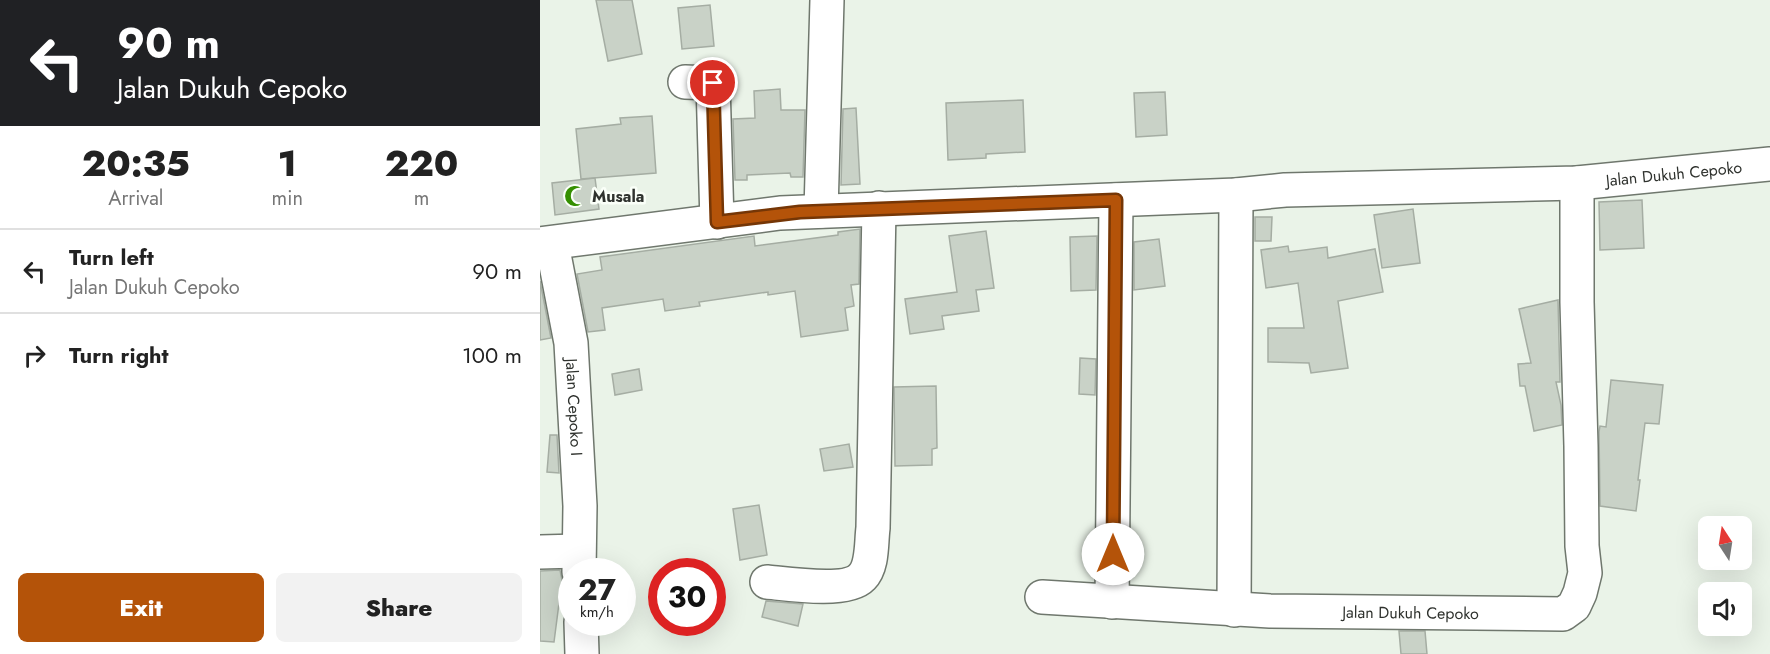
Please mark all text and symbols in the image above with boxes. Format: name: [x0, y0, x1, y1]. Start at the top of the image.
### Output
text: 90 m: [117, 13, 220, 74]
icon: left: [18, 24, 96, 102]
pin: [687, 57, 738, 108]
icon: arrive: [696, 66, 729, 99]
text: Jalan Dukuh Cepoko: [117, 69, 347, 108]
text: 20:35: [82, 137, 190, 189]
text: 1: [278, 137, 297, 189]
text: 220: [385, 137, 458, 189]
street label: Jalan Dukuh Cepoko: [1603, 156, 1743, 192]
text: Arrival: [108, 184, 163, 213]
text: min: [272, 184, 303, 213]
text: m: [414, 184, 429, 213]
mosque icon: Musala: [563, 184, 587, 208]
place label: Musala: [592, 185, 644, 208]
text: Turn left: [69, 241, 154, 273]
icon: left: [18, 255, 51, 288]
text: 90 m: [472, 255, 522, 287]
text: Jalan Dukuh Cepoko: [69, 273, 240, 302]
icon: right: [18, 339, 51, 372]
text: Turn right: [69, 339, 169, 371]
text: 100 m: [462, 339, 522, 371]
street label: Jalan Cepoko I: [560, 356, 588, 456]
north arrow: [1698, 516, 1752, 570]
map controls: [1698, 516, 1752, 636]
position arrow: [1081, 522, 1145, 586]
speed limit sign: 30: [648, 558, 726, 636]
text: 27: [578, 568, 616, 611]
button: Exit: [18, 573, 264, 642]
button: Share: [276, 573, 522, 642]
button: sound: [1698, 582, 1752, 636]
text: km/h: [580, 601, 614, 623]
street label: Jalan Dukuh Cepoko: [1340, 601, 1479, 625]

